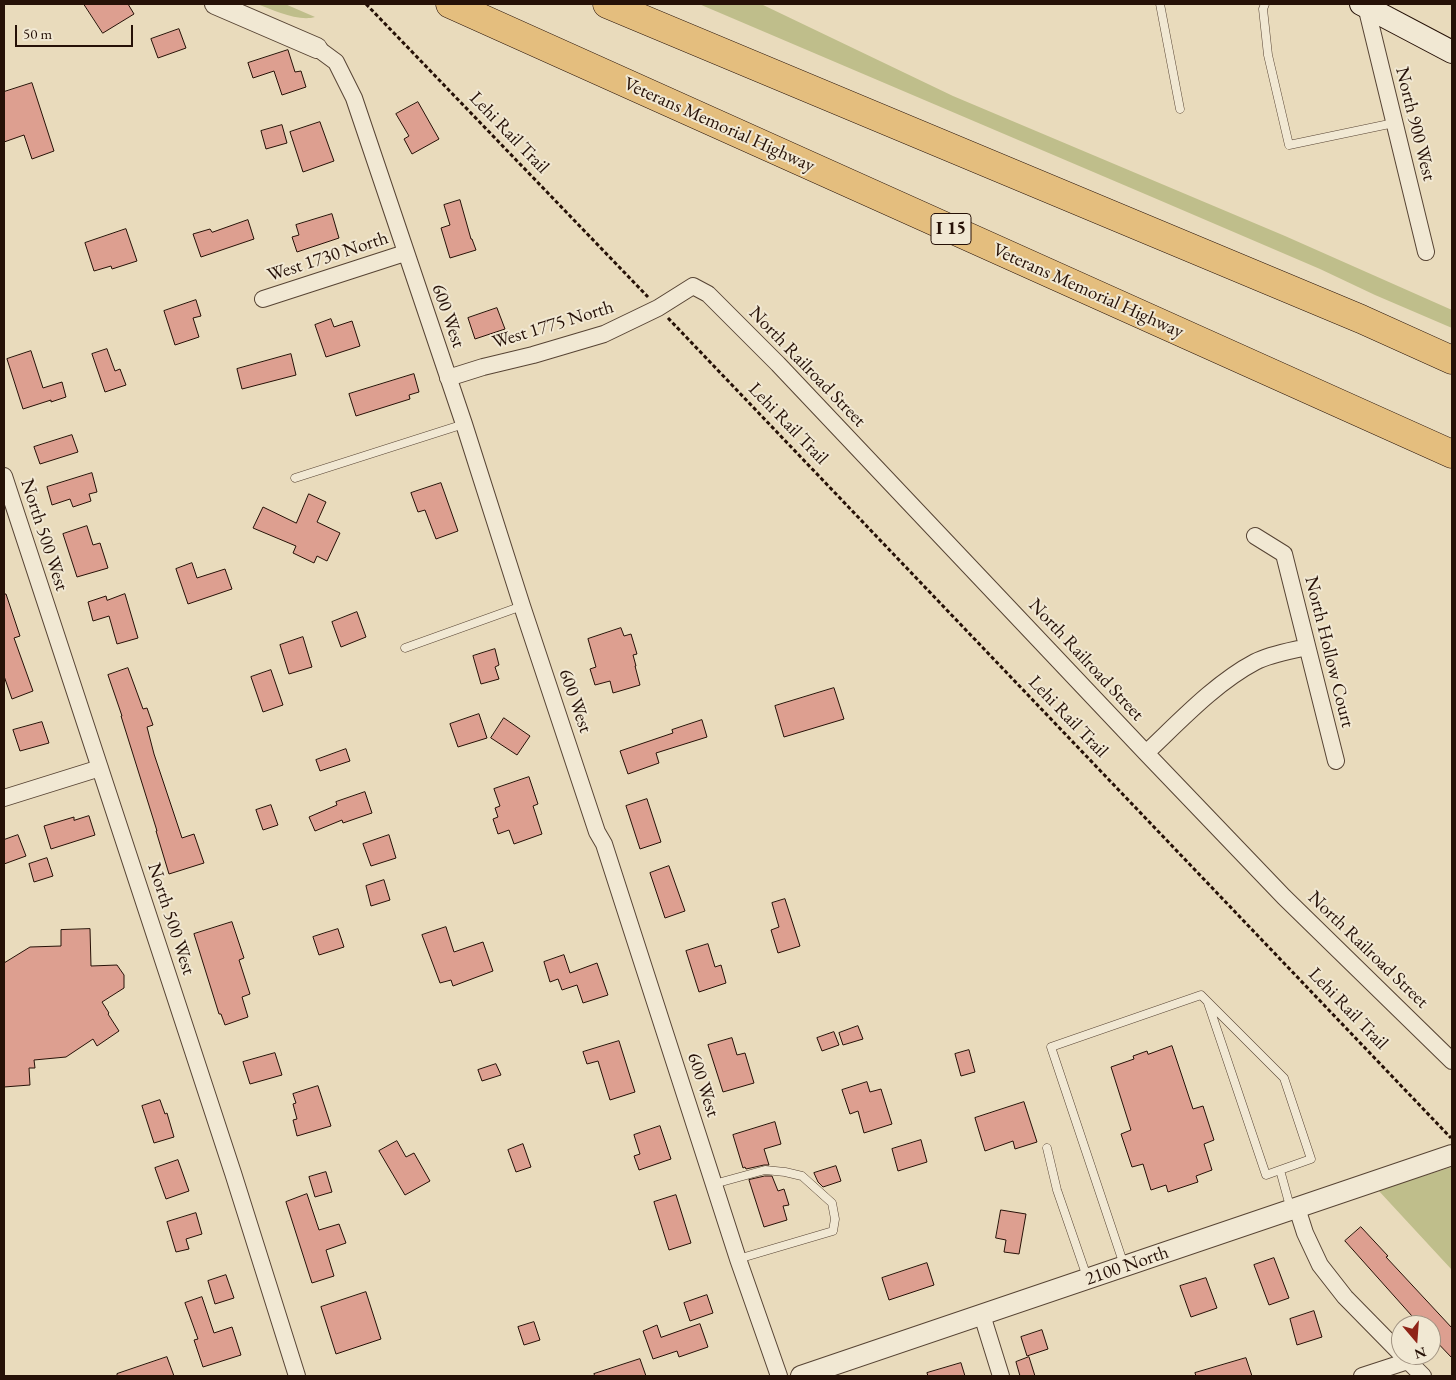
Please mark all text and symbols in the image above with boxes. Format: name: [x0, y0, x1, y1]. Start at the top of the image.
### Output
scale bar: [18, 15, 135, 47]
text: 50 m: [23, 24, 52, 43]
street label: North 900 West: [1390, 65, 1440, 183]
street label: Veterans Memorial Highway: [620, 73, 818, 177]
street label: Lehi Rail Trail: [464, 87, 554, 179]
road number: I 15: [931, 213, 971, 244]
street label: West 1730 North: [265, 227, 391, 287]
street label: Veterans Memorial Highway: [989, 239, 1187, 343]
street label: 600 West: [426, 281, 470, 351]
street label: West 1775 North: [490, 296, 616, 354]
street label: North Railroad Street: [744, 302, 870, 432]
street label: Lehi Rail Trail: [743, 378, 833, 470]
street label: North 500 West: [15, 476, 73, 594]
street label: North Hollow Court: [1299, 574, 1359, 730]
street label: North Railroad Street: [1024, 594, 1148, 726]
street label: 600 West: [553, 666, 597, 736]
street label: Lehi Rail Trail: [1023, 671, 1113, 763]
street label: North 500 West: [142, 860, 200, 978]
street label: North Railroad Street: [1303, 887, 1433, 1013]
street label: Lehi Rail Trail: [1303, 963, 1393, 1055]
street label: 600 West: [682, 1050, 724, 1120]
street label: 2100 North: [1082, 1241, 1172, 1291]
north arrow: [1391, 1315, 1441, 1365]
text: N: [1412, 1343, 1429, 1364]

